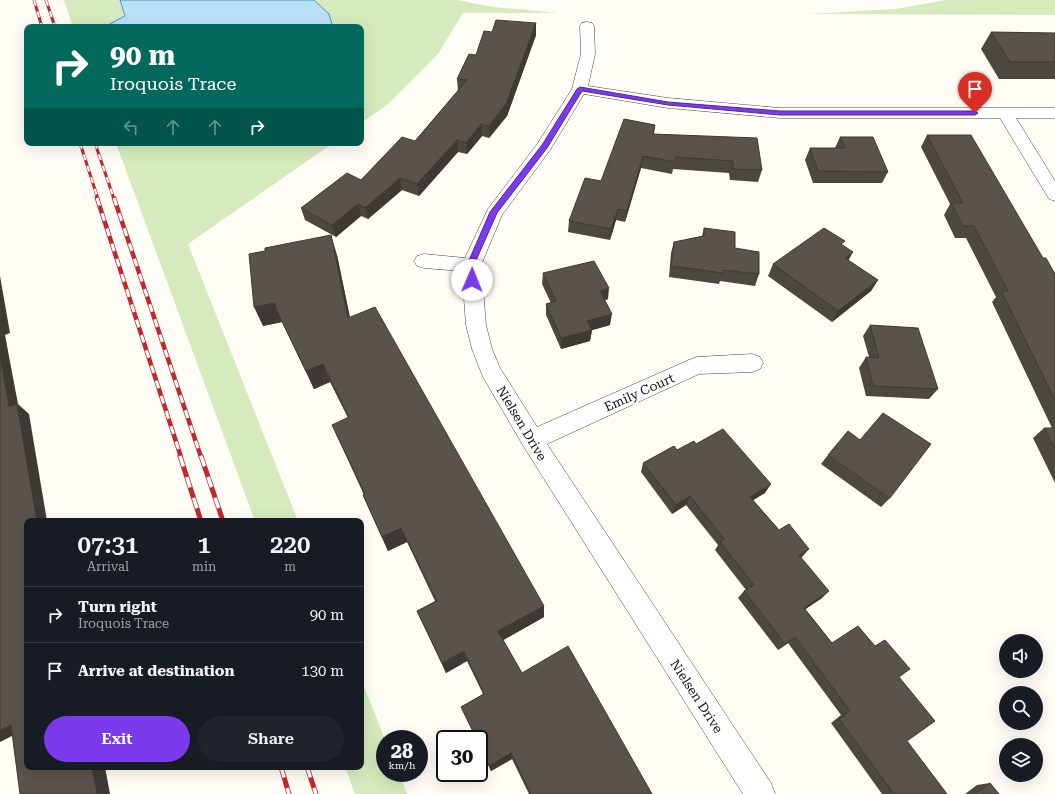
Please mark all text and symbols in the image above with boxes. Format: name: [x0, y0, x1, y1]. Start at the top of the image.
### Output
text: 90 m: [110, 39, 175, 72]
icon: right: [44, 40, 96, 92]
pin: [958, 72, 992, 113]
text: Iroquois Trace: [110, 73, 236, 94]
icon: arrive: [964, 78, 986, 100]
icon: left: [120, 116, 142, 138]
icon: ahead: [162, 116, 184, 138]
icon: ahead: [204, 116, 226, 138]
icon: right: [246, 116, 268, 138]
position arrow: [451, 259, 493, 301]
street label: Emily Court: [602, 370, 677, 415]
street label: Nielsen Drive: [493, 383, 550, 463]
text: 07:31: [78, 531, 138, 559]
text: 1: [198, 531, 211, 559]
text: 220: [270, 531, 310, 559]
text: Arrival: [87, 559, 129, 574]
text: min: [192, 559, 216, 574]
text: m: [284, 559, 296, 574]
text: Turn right: [78, 598, 157, 616]
icon: right: [44, 604, 66, 626]
text: 90 m: [310, 606, 344, 624]
text: Iroquois Trace: [78, 616, 169, 631]
map controls: [999, 634, 1043, 782]
button: sound: [999, 634, 1043, 678]
street label: Nielsen Drive: [667, 657, 726, 736]
icon: arrive: [44, 660, 66, 682]
text: Arrive at destination: [78, 662, 234, 680]
text: 130 m: [301, 662, 344, 680]
button: search: [999, 686, 1043, 730]
button: Exit: [44, 716, 190, 762]
button: Share: [198, 716, 344, 762]
speed limit sign: 30: [436, 730, 488, 782]
button: layers: [999, 738, 1043, 782]
text: 28: [391, 739, 413, 763]
text: km/h: [389, 760, 415, 771]

